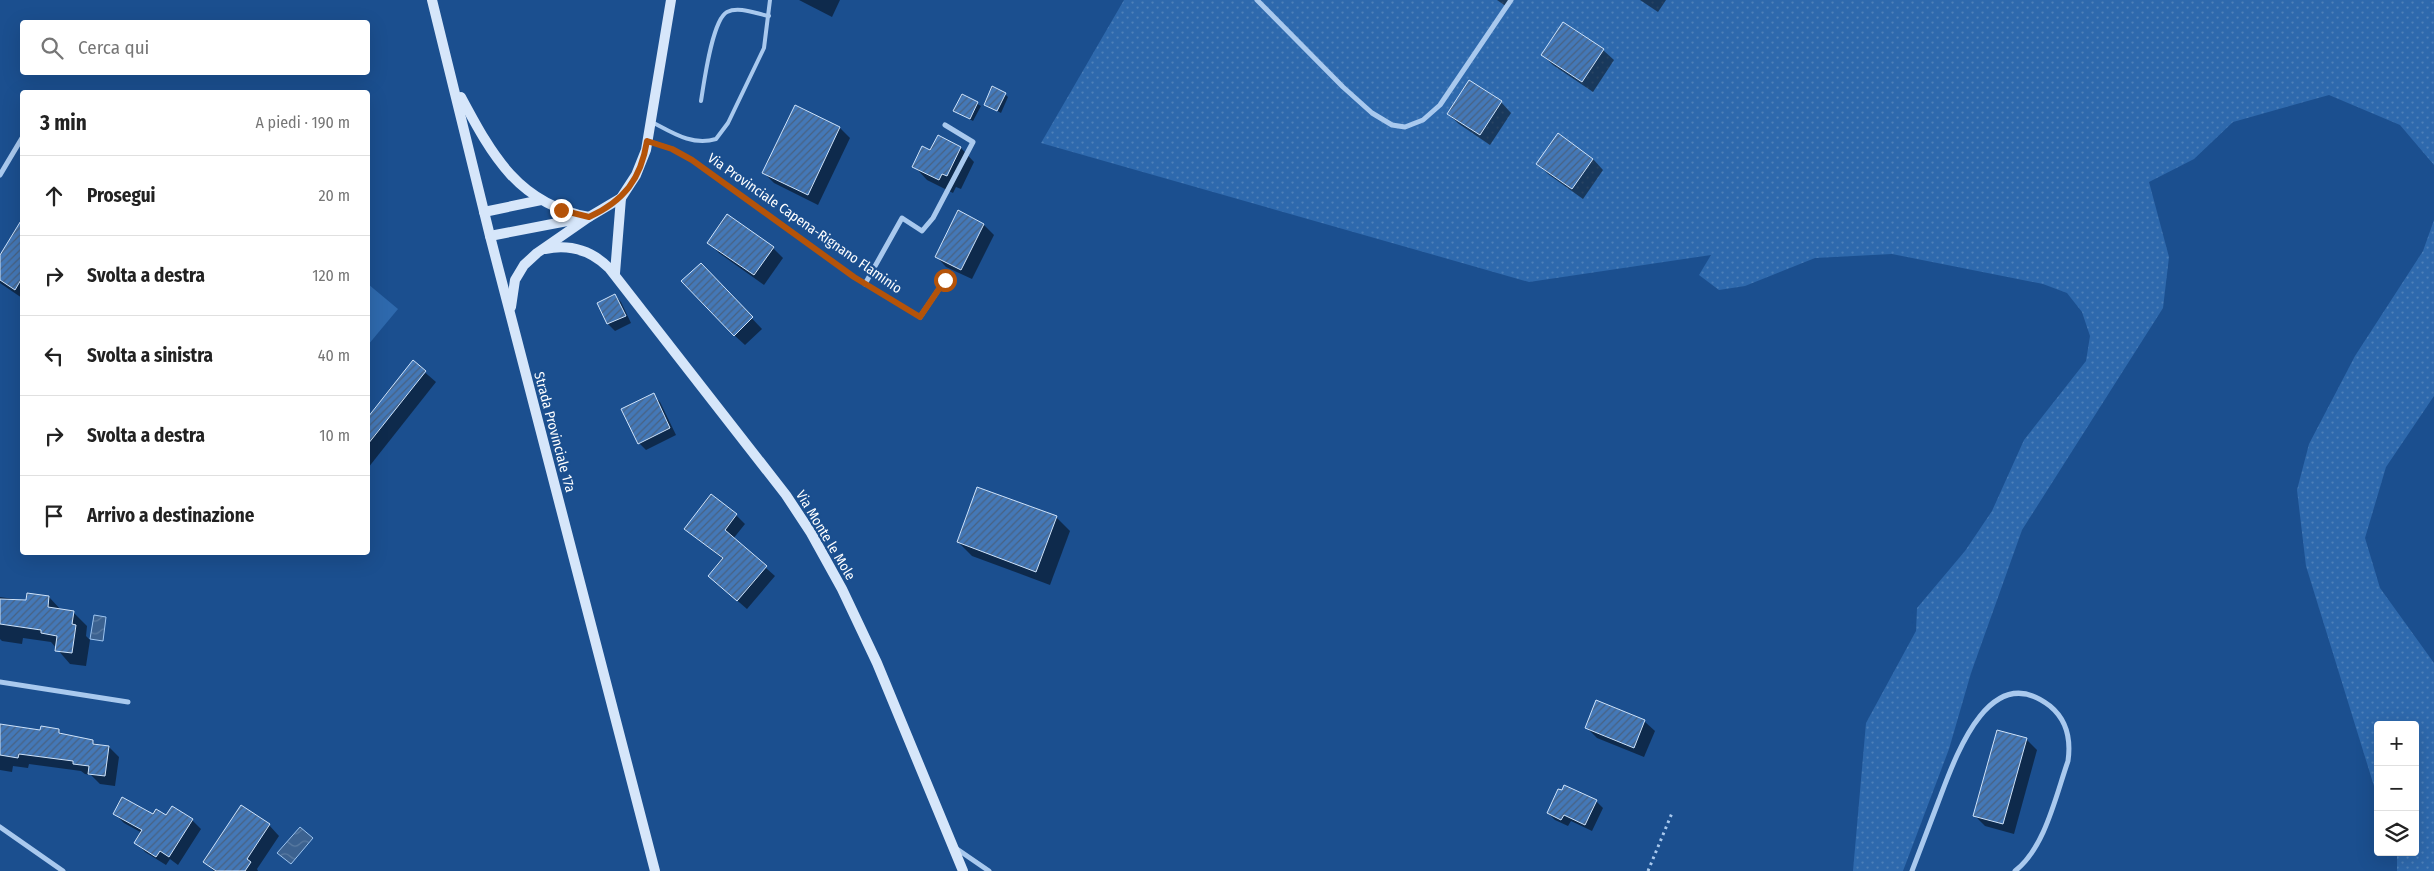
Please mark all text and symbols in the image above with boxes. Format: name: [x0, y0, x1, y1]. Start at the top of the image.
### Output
search box: [20, 20, 370, 75]
icon: search: [38, 34, 66, 62]
text: Cerca qui: [78, 36, 149, 59]
text: 3 min: [40, 110, 87, 136]
text: A piedi · 190 m: [255, 113, 350, 132]
street label: Via Provinciale Capena-Rignano Flaminio: [704, 150, 905, 297]
icon: ahead: [40, 182, 68, 210]
text: Prosegui: [87, 184, 156, 207]
text: 20 m: [319, 186, 350, 205]
route end: [550, 199, 573, 222]
icon: right: [40, 262, 68, 290]
text: Svolta a destra: [87, 264, 205, 287]
text: 120 m: [312, 266, 350, 285]
route start: [934, 269, 957, 292]
icon: left: [40, 342, 68, 370]
text: Svolta a sinistra: [87, 344, 213, 367]
text: 40 m: [318, 346, 350, 365]
street label: Strada Provinciale 17a: [530, 370, 579, 494]
icon: right: [40, 422, 68, 450]
text: Svolta a destra: [87, 424, 205, 447]
text: 10 m: [319, 426, 350, 445]
street label: Via Monte le Mole: [792, 487, 859, 583]
icon: arrive: [40, 502, 68, 530]
text: Arrivo a destinazione: [87, 504, 254, 527]
map controls: [2374, 721, 2419, 856]
button: +: [2374, 721, 2419, 766]
button: −: [2374, 766, 2419, 811]
button: layers: [2374, 811, 2419, 856]

